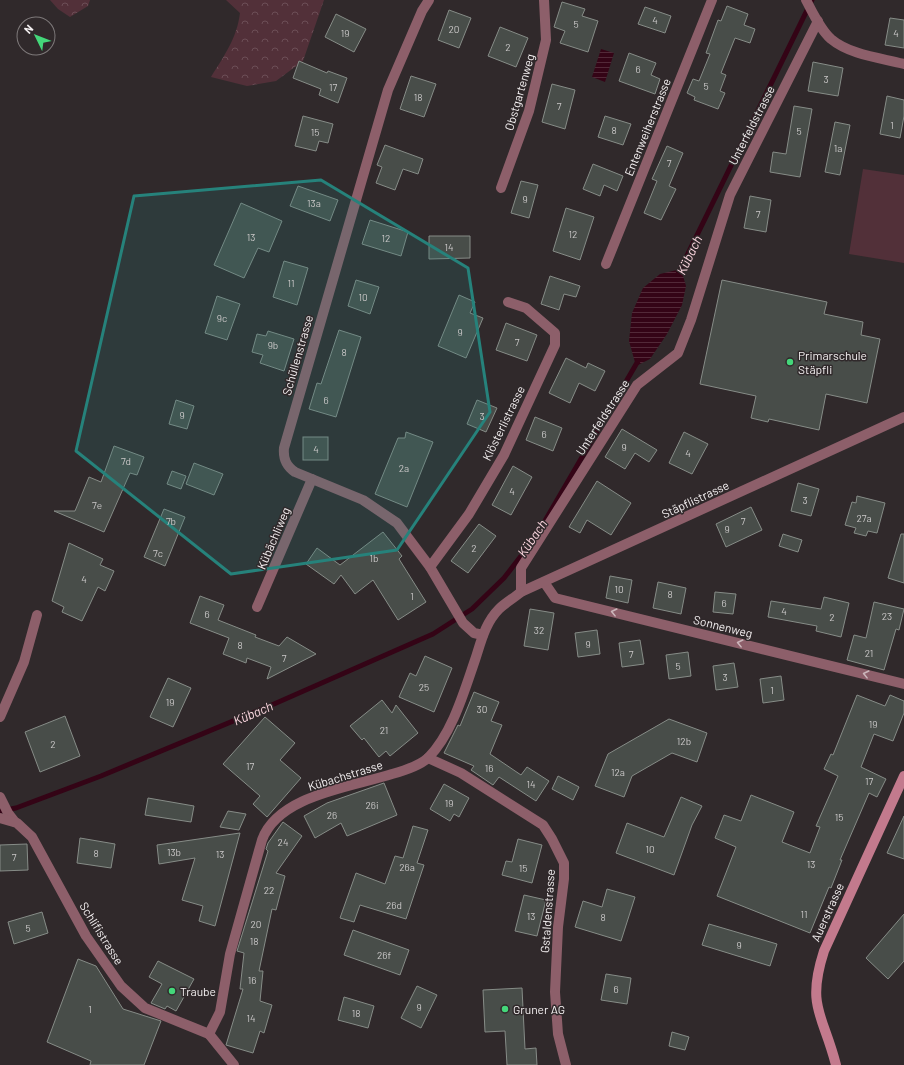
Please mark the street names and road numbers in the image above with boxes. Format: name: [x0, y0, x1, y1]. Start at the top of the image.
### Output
street label: Obstgartenweg: [501, 52, 537, 132]
street label: Entenweiherstrasse: [621, 76, 673, 178]
street label: Unterfeldstrasse: [725, 83, 777, 167]
street label: Schüllenstrasse: [279, 313, 315, 397]
street label: Unterfeldstrasse: [572, 377, 632, 457]
street label: Klösterlistrasse: [479, 383, 527, 463]
street label: Stäpflistrasse: [659, 477, 731, 521]
street label: Kübächliweg: [254, 505, 292, 571]
street label: Sonnenweg: [692, 612, 754, 640]
street label: Kübachstrasse: [306, 757, 384, 793]
street label: Gstaldenstrasse: [537, 869, 557, 953]
street label: Auerstrasse: [808, 880, 846, 944]
street label: Schlifistrasse: [77, 899, 127, 967]

